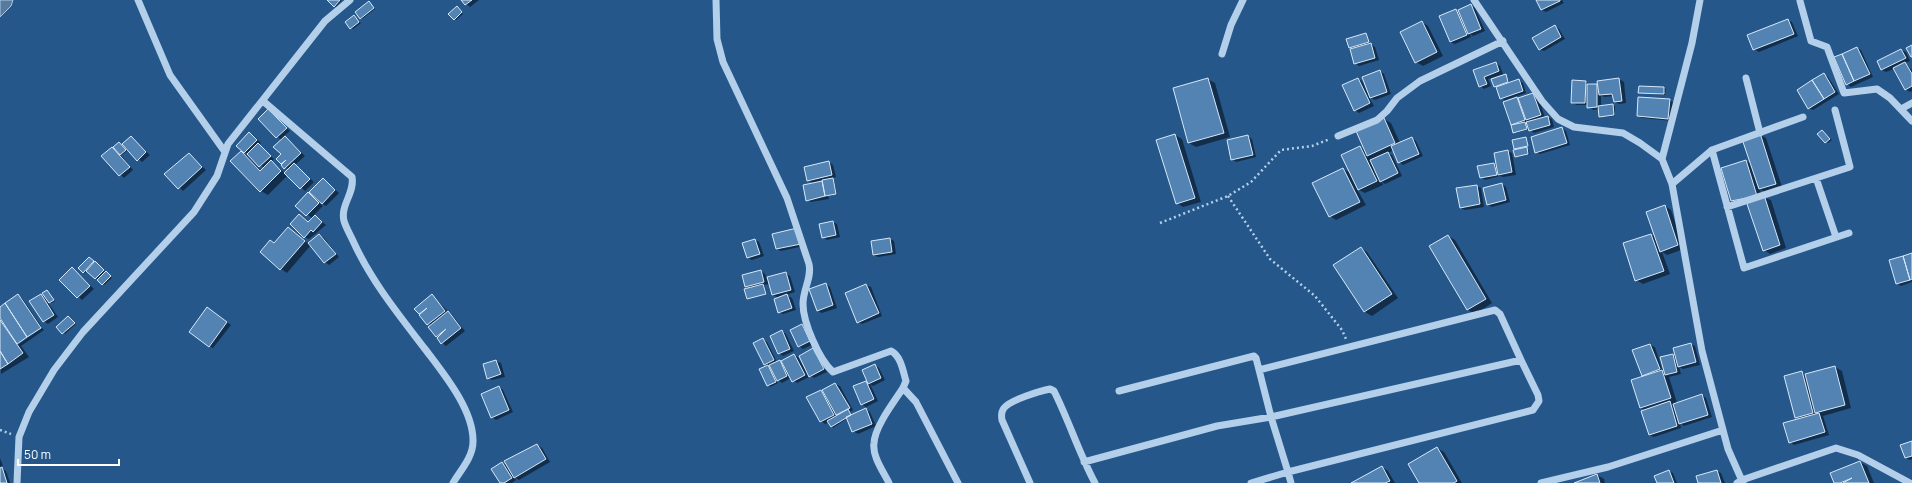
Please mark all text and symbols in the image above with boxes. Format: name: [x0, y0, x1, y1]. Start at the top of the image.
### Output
scale bar: [18, 441, 119, 467]
text: 50 m: [24, 446, 51, 463]

